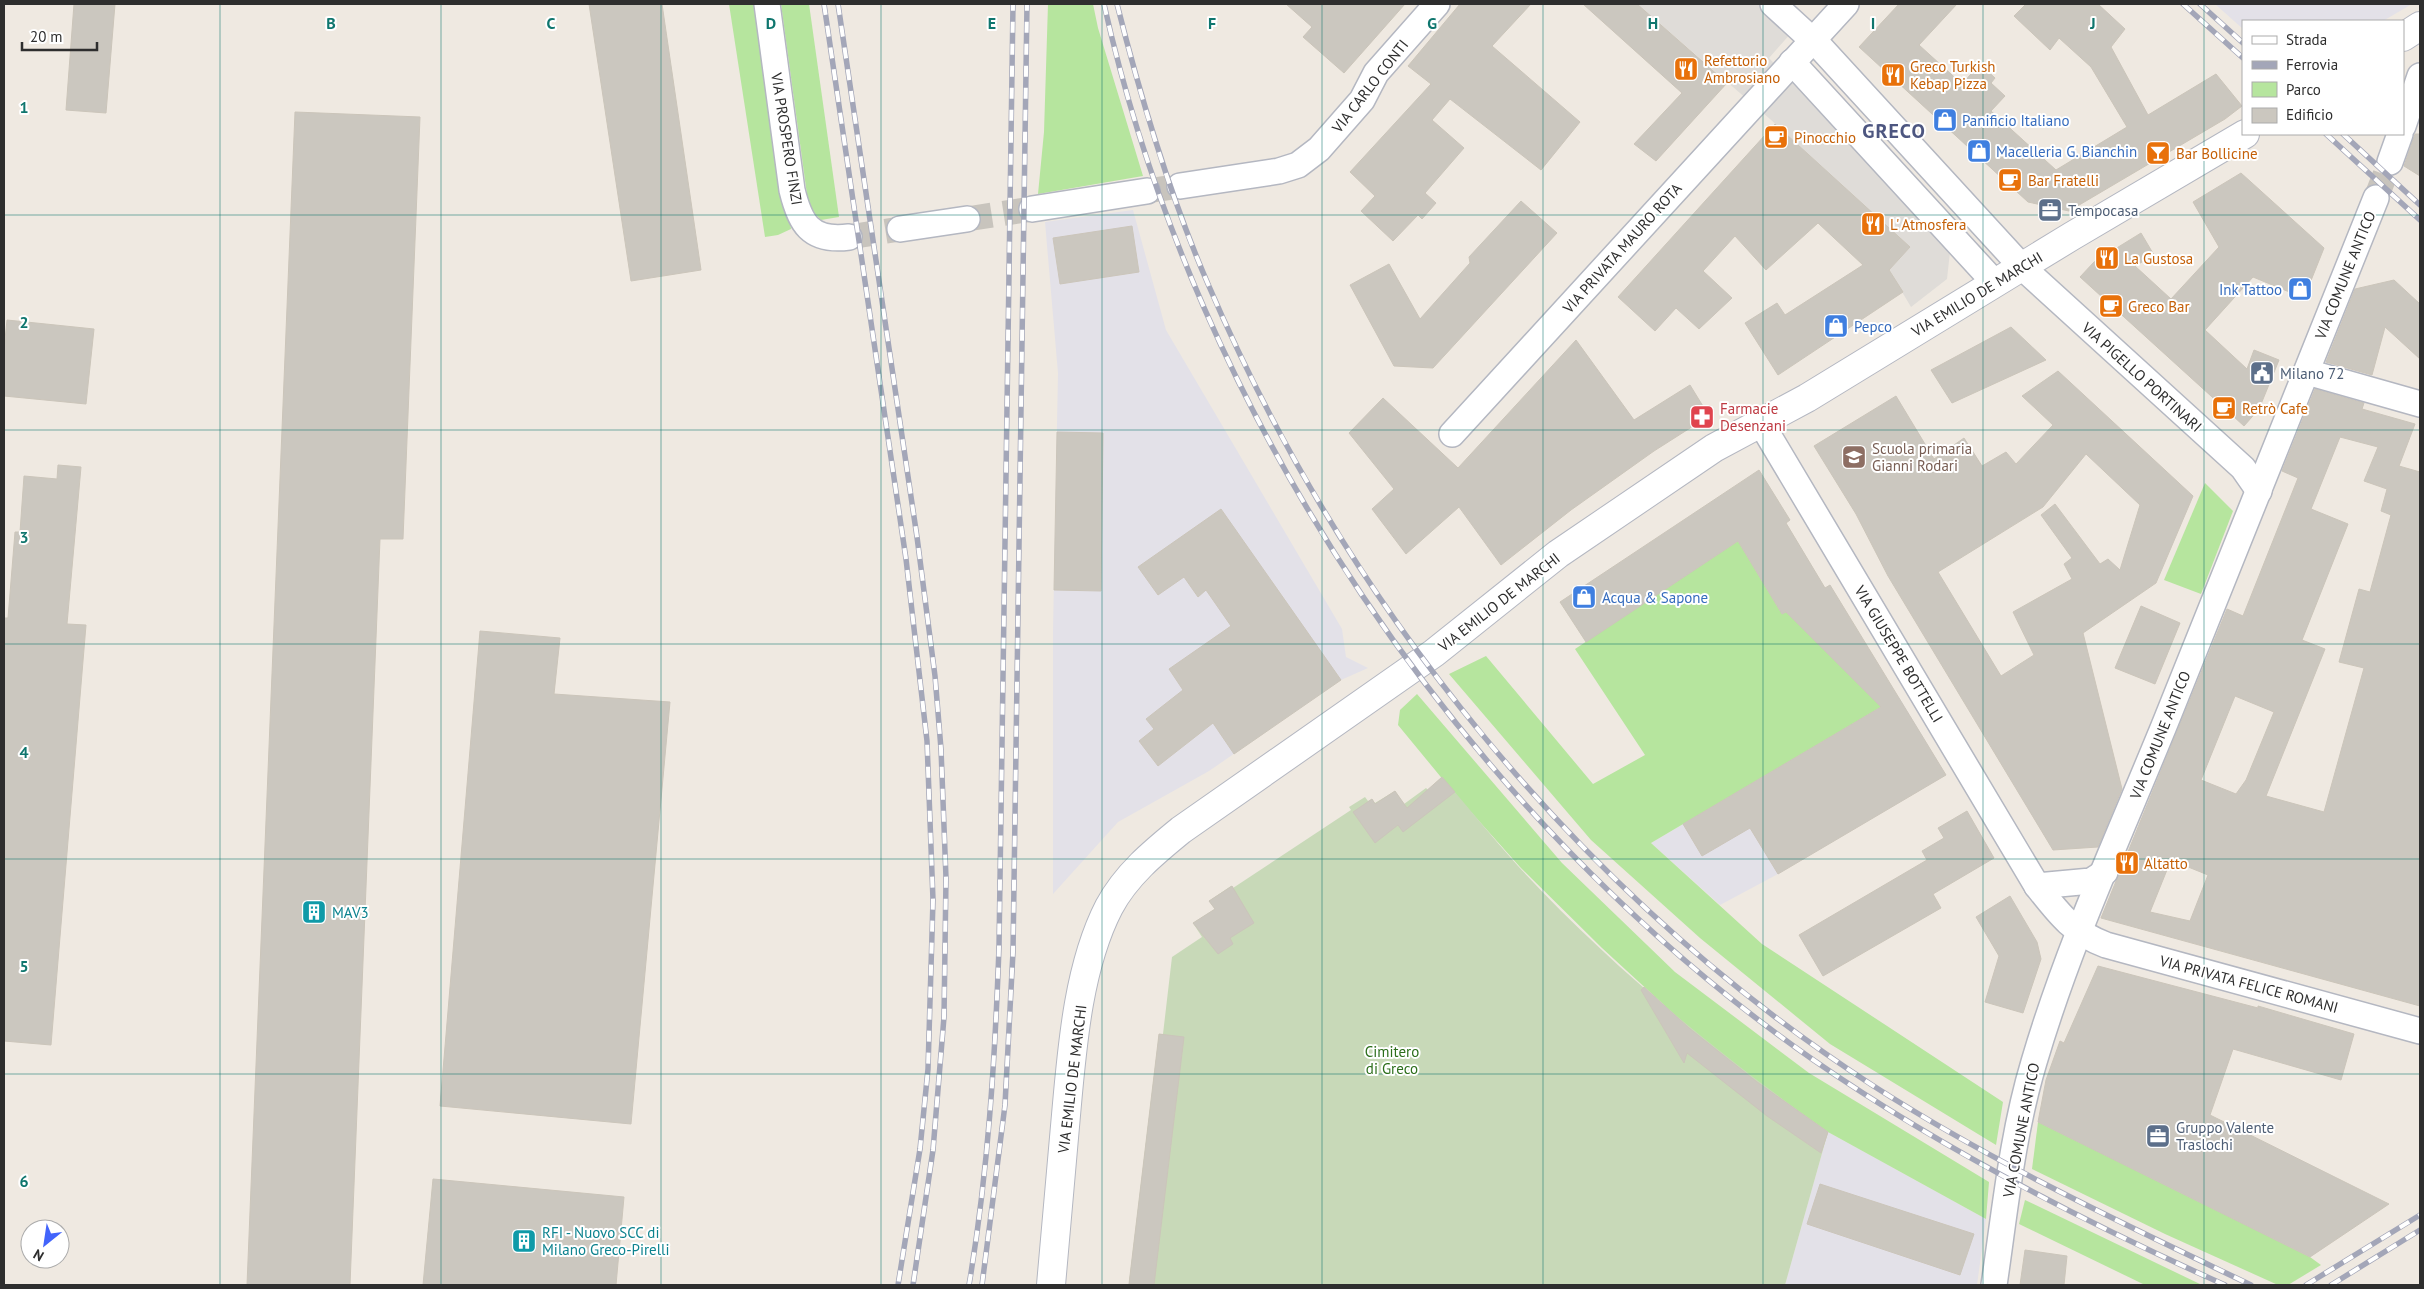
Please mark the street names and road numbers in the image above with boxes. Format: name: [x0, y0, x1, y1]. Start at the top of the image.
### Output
street label: VIA CARLO CONTI: [1327, 36, 1412, 137]
street label: VIA PROSPERO FINZI: [767, 71, 807, 206]
street label: VIA PRIVATA MAURO ROTA: [1558, 179, 1686, 318]
street label: VIA COMUNE ANTICO: [2310, 208, 2379, 343]
street label: VIA EMILIO DE MARCHI: [1907, 247, 2046, 341]
street label: VIA PIGELLO PORTINARI: [2077, 317, 2206, 436]
street label: VIA EMILIO DE MARCHI: [1433, 548, 1564, 656]
street label: VIA GIUSEPPE BOTTELLI: [1850, 581, 1947, 726]
street label: VIA COMUNE ANTICO: [2125, 668, 2194, 803]
street label: VIA PRIVATA FELICE ROMANI: [2157, 951, 2340, 1017]
street label: VIA EMILIO DE MARCHI: [1053, 1004, 1091, 1155]
street label: VIA COMUNE ANTICO: [1998, 1061, 2043, 1200]

